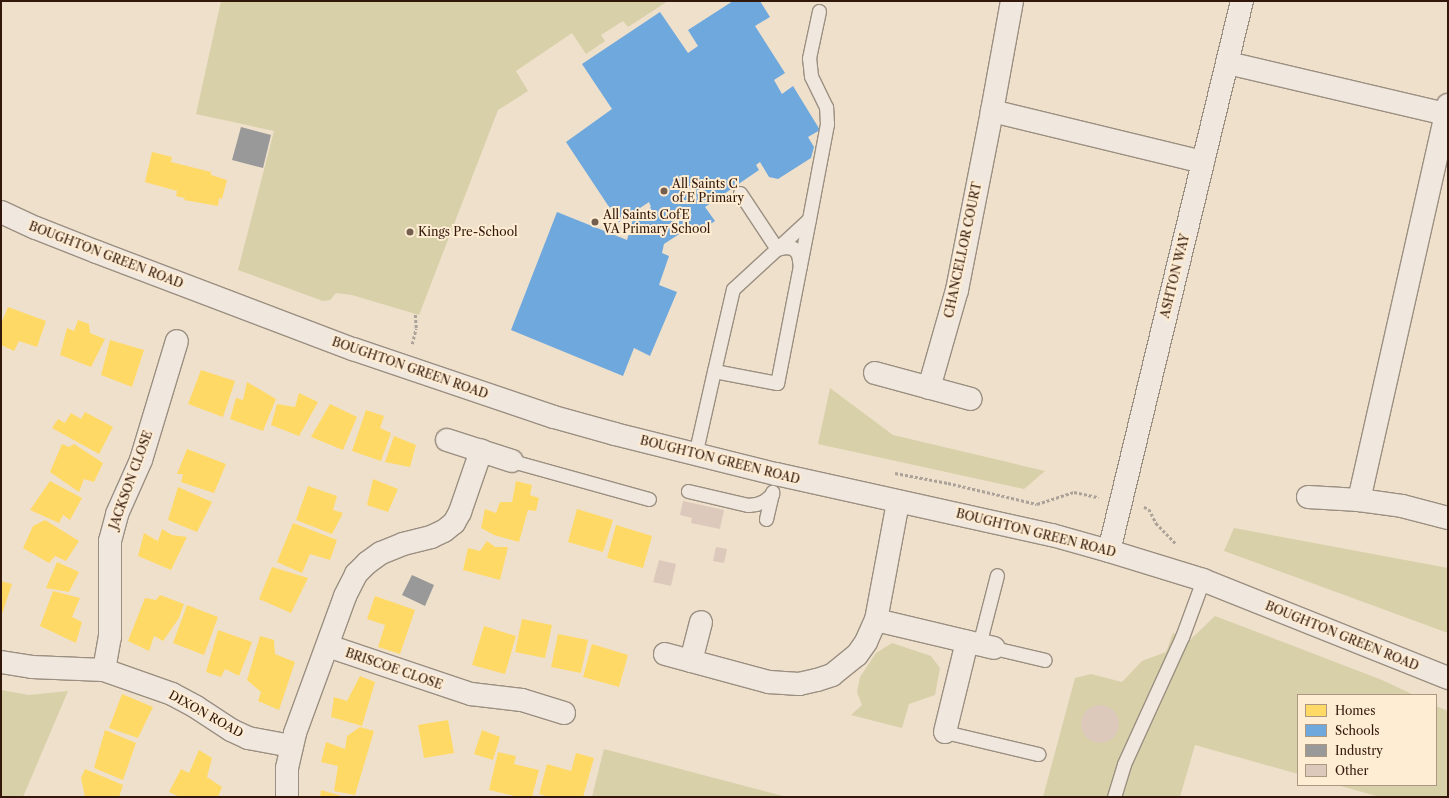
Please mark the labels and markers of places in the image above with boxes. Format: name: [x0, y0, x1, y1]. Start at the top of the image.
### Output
place label: All Saints C of E Primary: [672, 177, 744, 205]
marker: All Saints C of E Primary: [659, 186, 669, 196]
place label: All Saints CofE VA Primary School: [603, 208, 711, 236]
marker: All Saints CofE VA Primary School: [590, 217, 600, 227]
place label: Kings Pre-School: [418, 225, 518, 239]
marker: Kings Pre-School: [405, 227, 415, 237]

